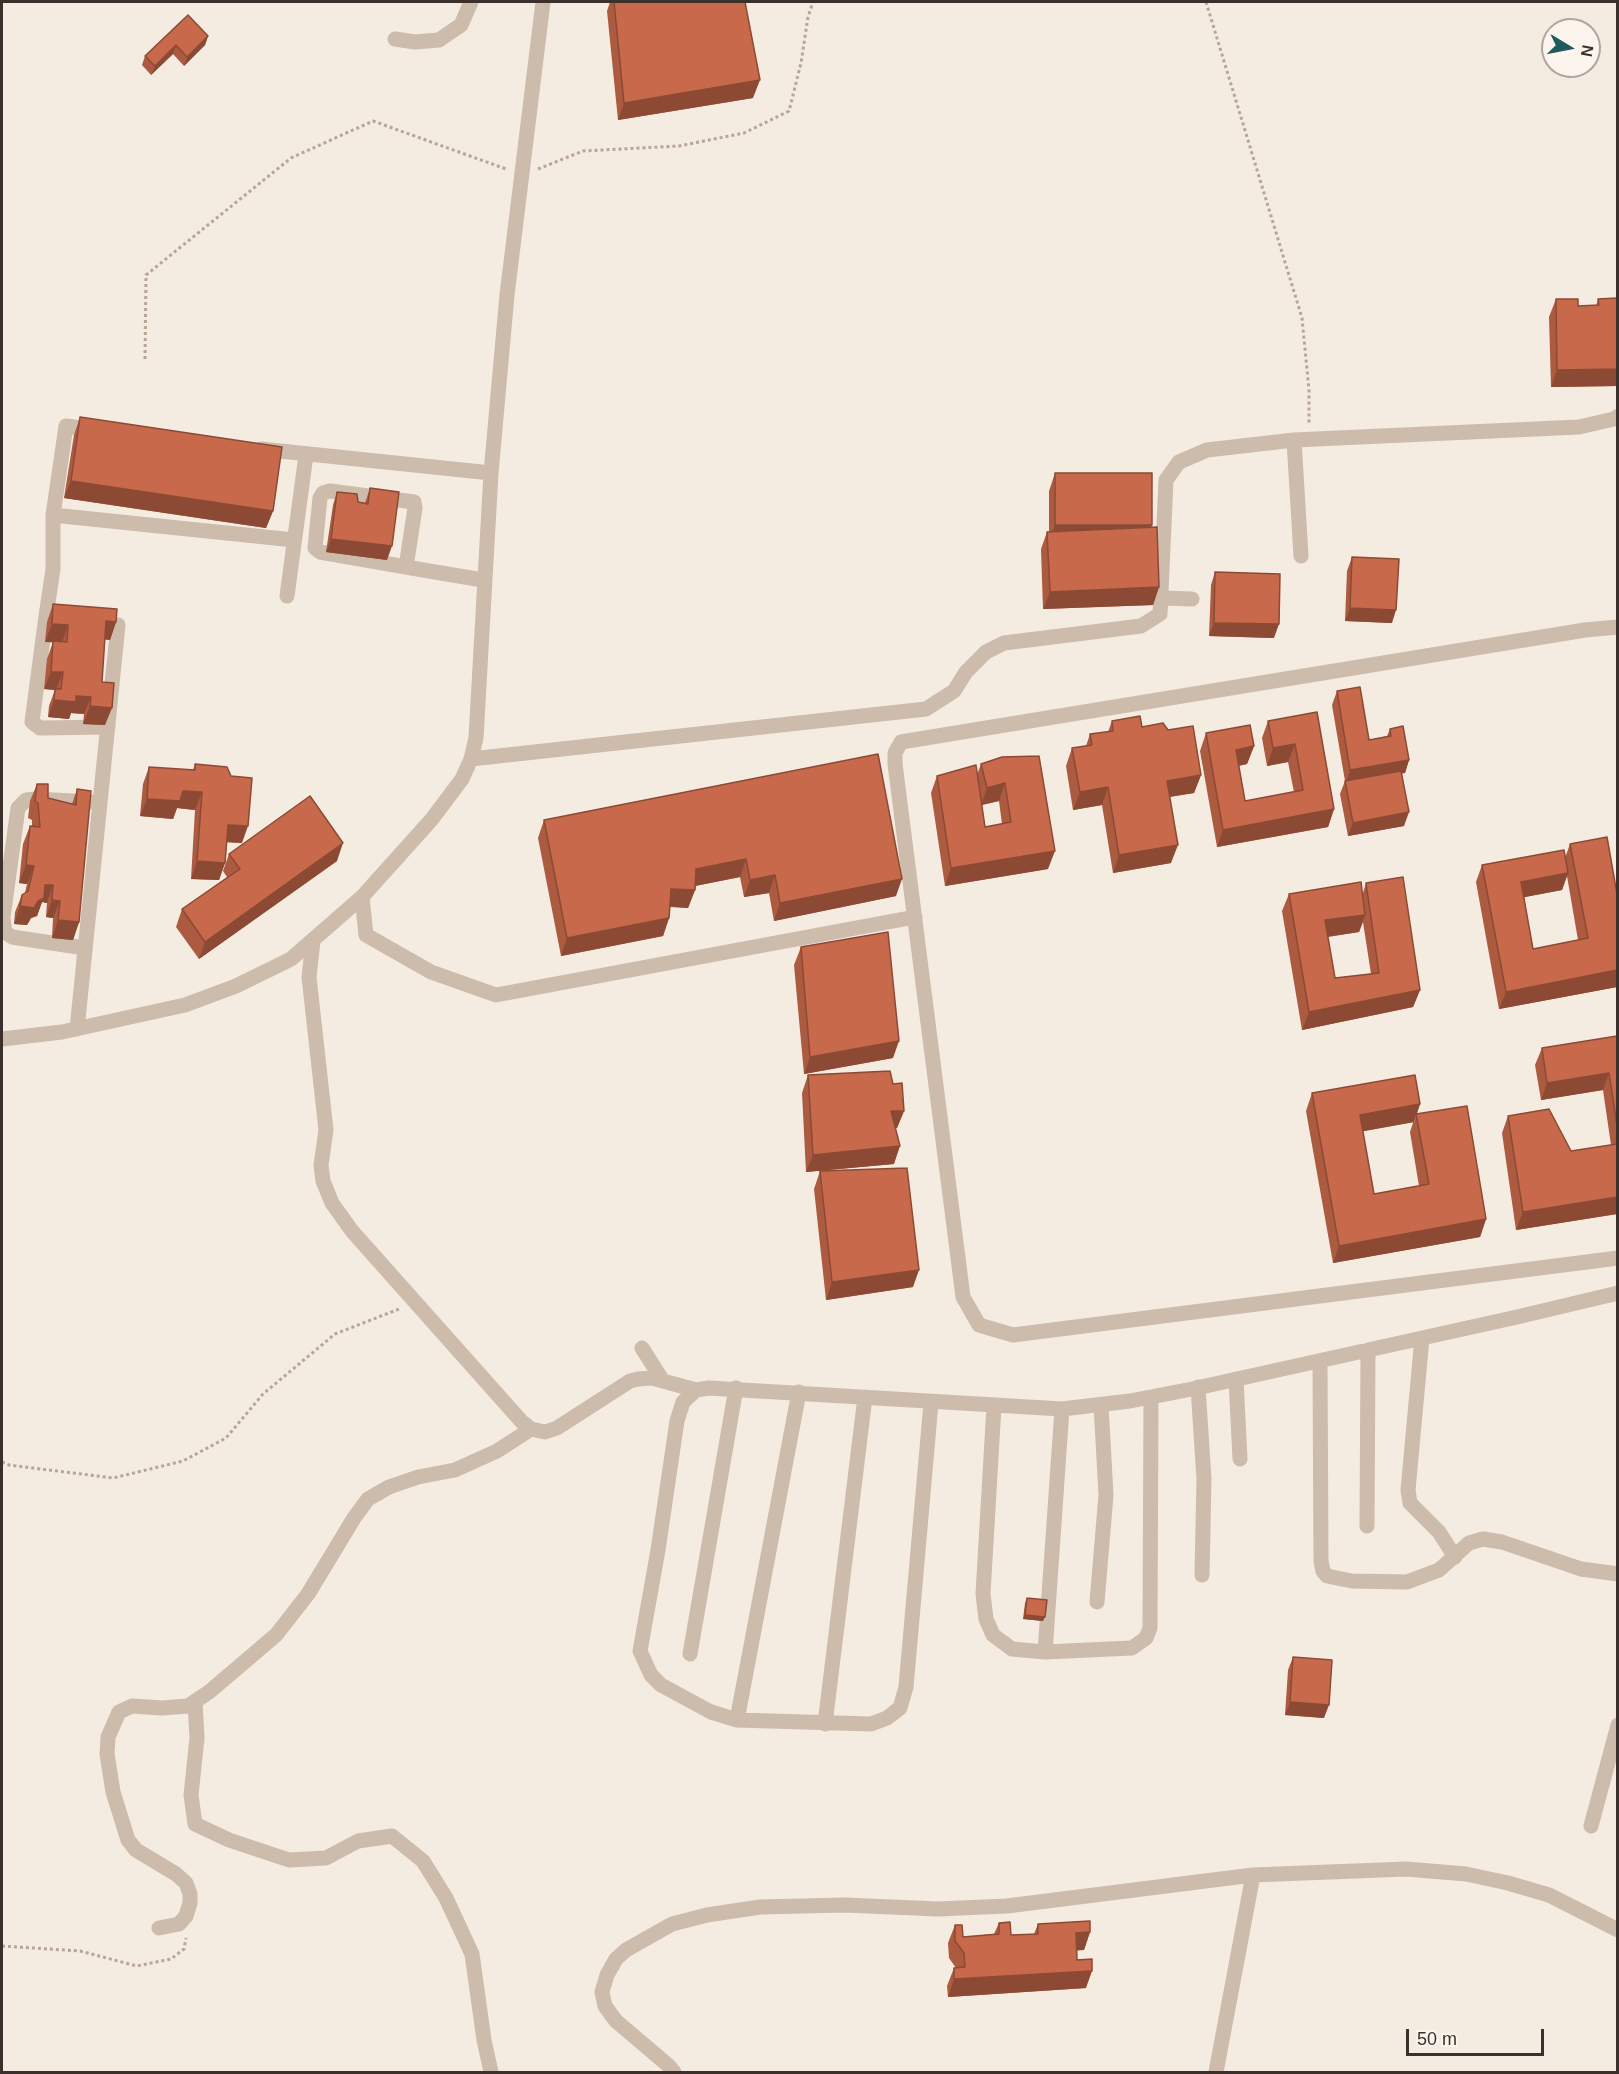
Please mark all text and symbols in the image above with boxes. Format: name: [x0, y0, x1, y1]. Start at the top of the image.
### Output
north arrow: [1541, 18, 1601, 78]
text: N: [1578, 44, 1597, 58]
scale bar: [1409, 2017, 1547, 2055]
text: 50 m: [1417, 2029, 1457, 2049]

